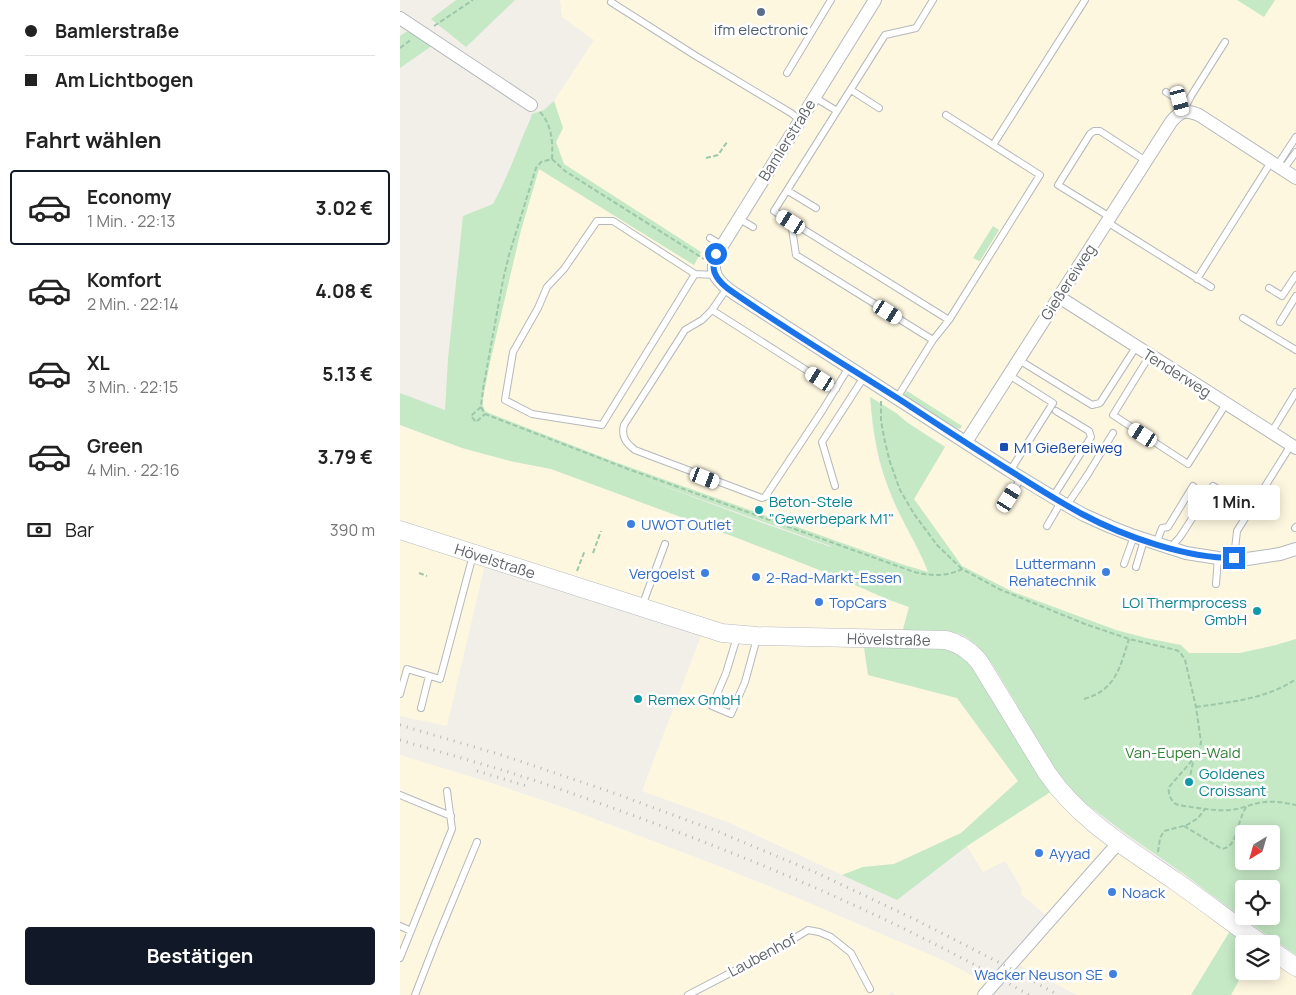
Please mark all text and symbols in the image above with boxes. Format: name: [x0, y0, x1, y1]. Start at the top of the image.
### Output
marker: ifm electronic: [755, 6, 767, 18]
text: Bamlerstraße: [55, 18, 179, 44]
place label: ifm electronic: [714, 19, 808, 40]
text: Am Lichtbogen: [55, 67, 193, 93]
car: [1168, 85, 1191, 117]
street label: Bamlerstraße: [754, 95, 821, 185]
text: Fahrt wählen: [25, 125, 162, 155]
text: Economy: [87, 184, 171, 210]
icon: car: [27, 185, 72, 230]
text: 3.02 €: [316, 195, 373, 221]
car: [774, 208, 807, 236]
text: 1 Min. · 22:13: [87, 210, 175, 232]
street label: Gießereiweg: [1036, 240, 1100, 324]
route start: [705, 243, 727, 265]
text: Komfort: [87, 267, 162, 293]
icon: car: [27, 268, 72, 313]
text: 4.08 €: [315, 278, 373, 304]
text: 2 Min. · 22:14: [87, 293, 179, 315]
car: [871, 298, 904, 326]
street label: Tenderweg: [1139, 344, 1215, 402]
text: XL: [87, 350, 110, 376]
icon: car: [27, 351, 72, 396]
text: 5.13 €: [322, 361, 373, 387]
car: [803, 365, 836, 393]
text: 3 Min. · 22:15: [87, 376, 178, 398]
car: [1126, 421, 1159, 449]
text: Green: [87, 433, 143, 459]
icon: car: [27, 434, 72, 479]
place label: M1 Gießereiweg: [1014, 437, 1122, 458]
marker: M1 Gießereiweg: [998, 441, 1010, 453]
text: 3.79 €: [317, 444, 373, 470]
text: 4 Min. · 22:16: [87, 459, 180, 481]
car: [688, 466, 721, 490]
car: [994, 481, 1023, 515]
callout: 1 Min.: [1188, 486, 1280, 520]
place label: Beton-Stele "Gewerbepark M1": [769, 491, 894, 529]
text: 1 Min.: [1212, 491, 1256, 513]
marker: Beton-Stele "Gewerbepark M1": [753, 504, 765, 516]
place label: UWOT Outlet: [641, 514, 731, 535]
icon: cash: [25, 516, 53, 544]
text: Bar: [65, 517, 94, 543]
marker: UWOT Outlet: [625, 518, 637, 530]
text: 390 m: [330, 519, 375, 541]
street label: Hövelstraße: [452, 538, 538, 583]
route end: [1223, 547, 1245, 569]
place label: Luttermann Rehatechnik: [1009, 553, 1097, 591]
place label: Vergoelst: [629, 563, 695, 584]
marker: Luttermann Rehatechnik: [1100, 566, 1112, 578]
marker: Vergoelst: [699, 567, 711, 579]
place label: 2-Rad-Markt-Essen: [766, 567, 902, 588]
marker: 2-Rad-Markt-Essen: [750, 571, 762, 583]
place label: TopCars: [829, 592, 887, 613]
place label: LOI Thermprocess GmbH: [1122, 592, 1247, 630]
marker: TopCars: [813, 596, 825, 608]
marker: LOI Thermprocess GmbH: [1251, 605, 1263, 617]
street label: Hövelstraße: [847, 627, 931, 650]
place label: Remex GmbH: [648, 689, 740, 710]
marker: Remex GmbH: [632, 693, 644, 705]
park label: Van-Eupen-Wald: [1125, 742, 1241, 763]
place label: Goldenes Croissant: [1199, 763, 1266, 801]
marker: Goldenes Croissant: [1183, 776, 1195, 788]
north arrow: [1235, 825, 1280, 870]
map controls: [1235, 825, 1280, 980]
place label: Ayyad: [1049, 843, 1091, 864]
marker: Ayyad: [1033, 847, 1045, 859]
button: locate: [1235, 880, 1280, 925]
place label: Noack: [1122, 882, 1166, 903]
marker: Noack: [1106, 886, 1118, 898]
button: Bestätigen: [25, 927, 375, 985]
street label: Laubenhof: [724, 928, 800, 982]
button: layers: [1235, 935, 1280, 980]
place label: Wacker Neuson SE: [974, 964, 1103, 985]
marker: Wacker Neuson SE: [1107, 968, 1119, 980]

